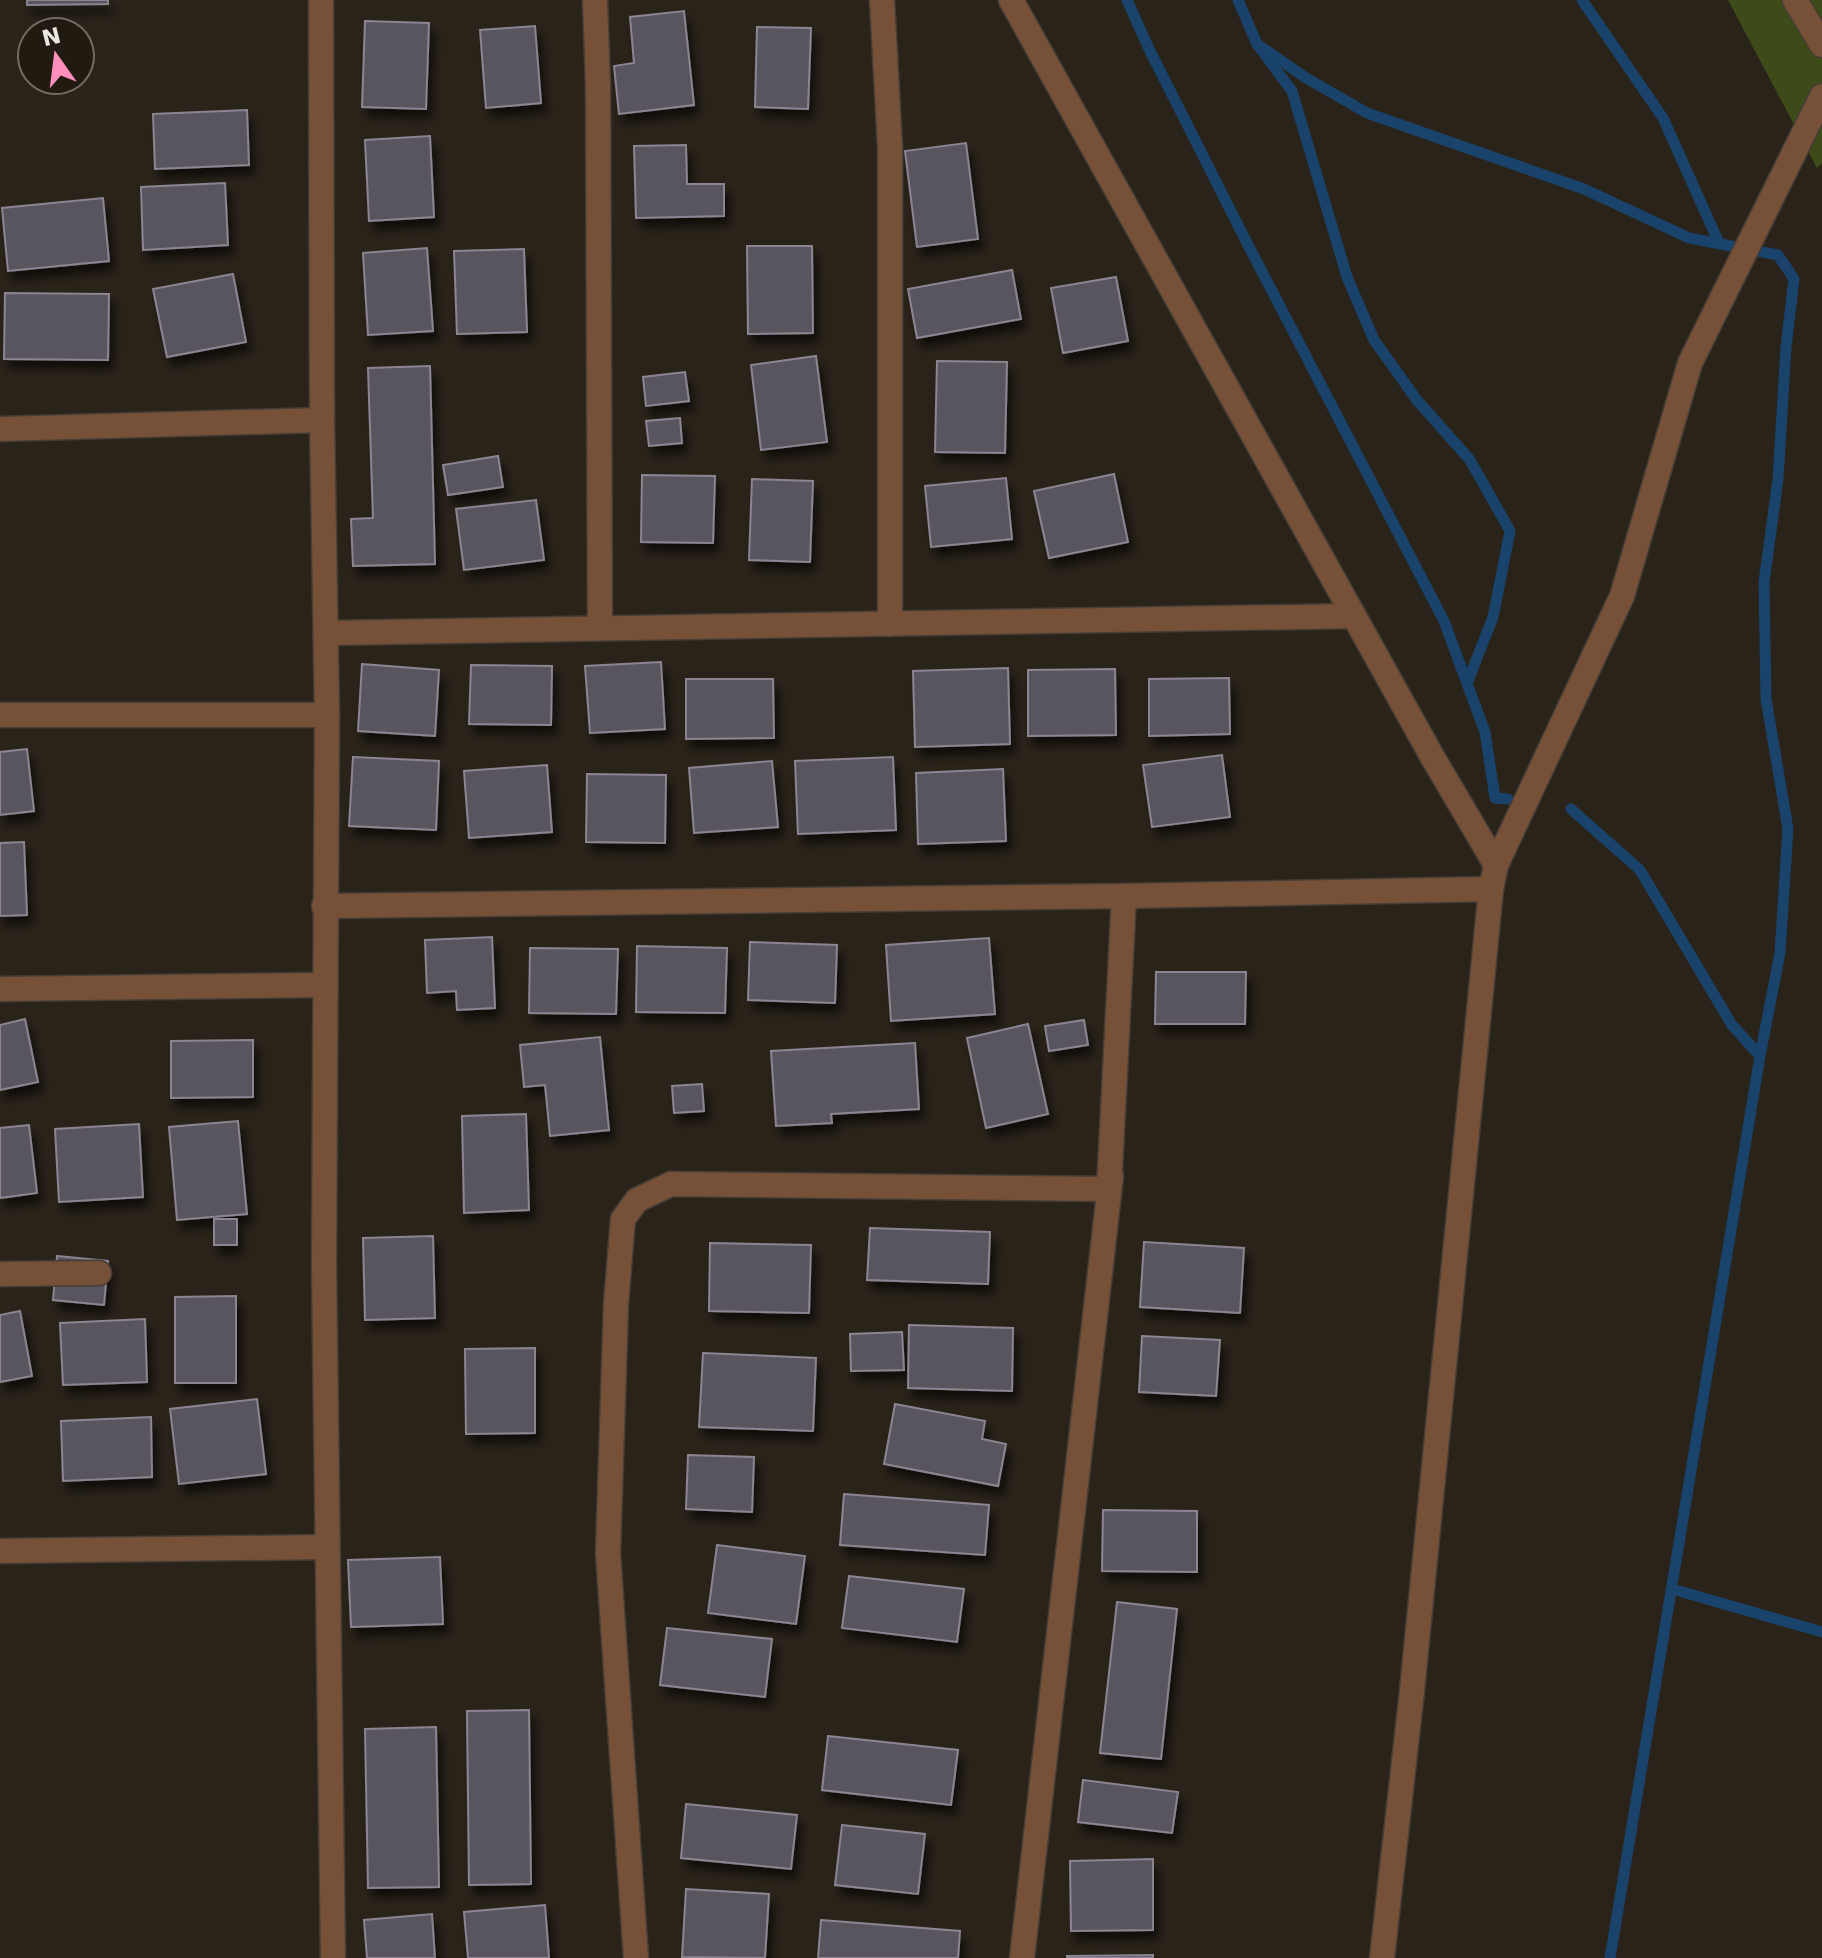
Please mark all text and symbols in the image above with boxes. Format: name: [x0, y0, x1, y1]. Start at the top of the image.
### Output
north arrow: [16, 16, 96, 96]
text: N: [39, 23, 63, 51]

